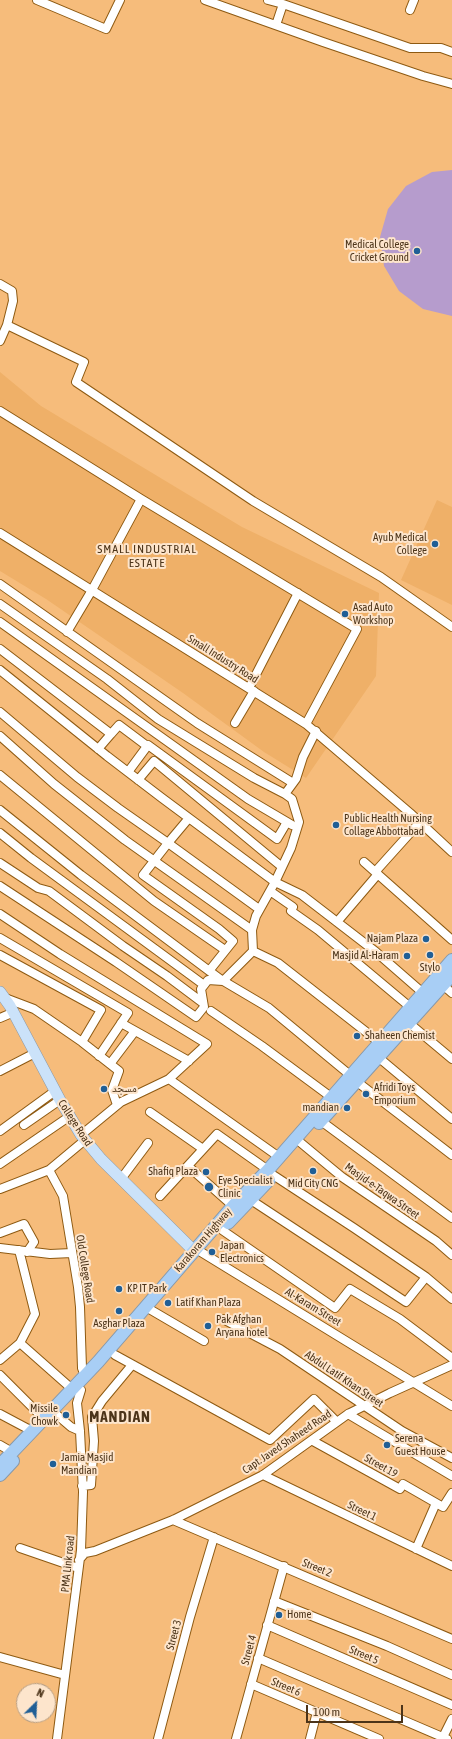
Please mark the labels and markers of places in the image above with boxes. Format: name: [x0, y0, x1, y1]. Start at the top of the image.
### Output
place label: Medical College Cricket Ground: [345, 238, 409, 264]
marker: Medical College Cricket Ground: [412, 246, 422, 256]
place label: Ayub Medical College: [373, 531, 427, 557]
marker: Ayub Medical College: [430, 539, 440, 549]
place label: Asad Auto Workshop: [353, 601, 394, 627]
marker: Asad Auto Workshop: [340, 609, 350, 619]
place label: Public Health Nursing Collage Abbottabad: [344, 812, 432, 838]
marker: Public Health Nursing Collage Abbottabad: [331, 820, 341, 830]
place label: Najam Plaza: [367, 932, 418, 946]
marker: Najam Plaza: [421, 934, 431, 944]
place label: Masjid Al-Haram: [332, 949, 399, 963]
marker: Stylo: [425, 950, 435, 960]
marker: Masjid Al-Haram: [402, 951, 412, 961]
place label: Stylo: [420, 961, 440, 975]
place label: Shaheen Chemist: [365, 1029, 435, 1043]
marker: Shaheen Chemist: [352, 1031, 362, 1041]
place label: Afridi Toys Emporium: [374, 1081, 416, 1107]
place label: مسجد: [112, 1082, 137, 1096]
marker: مسجد: [99, 1084, 109, 1094]
marker: Afridi Toys Emporium: [361, 1089, 371, 1099]
place label: mandian: [302, 1101, 339, 1115]
marker: mandian: [342, 1103, 352, 1113]
place label: Shafiq Plaza: [148, 1165, 198, 1179]
marker: Mid City CNG: [308, 1166, 318, 1176]
marker: Shafiq Plaza: [201, 1167, 211, 1177]
place label: Eye Specialist Clinic: [218, 1174, 273, 1200]
place label: Mid City CNG: [288, 1177, 338, 1191]
marker: Eye Specialist Clinic: [203, 1181, 215, 1193]
place label: Japan Electronics: [220, 1239, 264, 1265]
marker: Japan Electronics: [207, 1247, 217, 1257]
place label: KP IT Park: [127, 1282, 167, 1296]
marker: KP IT Park: [114, 1284, 124, 1294]
place label: Latif Khan Plaza: [176, 1296, 241, 1310]
marker: Latif Khan Plaza: [163, 1298, 173, 1308]
marker: Asghar Plaza: [114, 1306, 124, 1316]
place label: Pak Afghan Aryana hotel: [216, 1313, 268, 1339]
place label: Asghar Plaza: [93, 1317, 145, 1331]
marker: Pak Afghan Aryana hotel: [203, 1321, 213, 1331]
place label: Missile Chowk: [30, 1402, 58, 1428]
marker: Missile Chowk: [61, 1410, 71, 1420]
place label: Serena Guest House: [395, 1432, 445, 1458]
marker: Serena Guest House: [382, 1440, 392, 1450]
place label: Jamia Masjid Mandian: [61, 1451, 113, 1477]
marker: Jamia Masjid Mandian: [48, 1459, 58, 1469]
place label: Home: [287, 1608, 311, 1622]
marker: Home: [274, 1610, 284, 1620]

